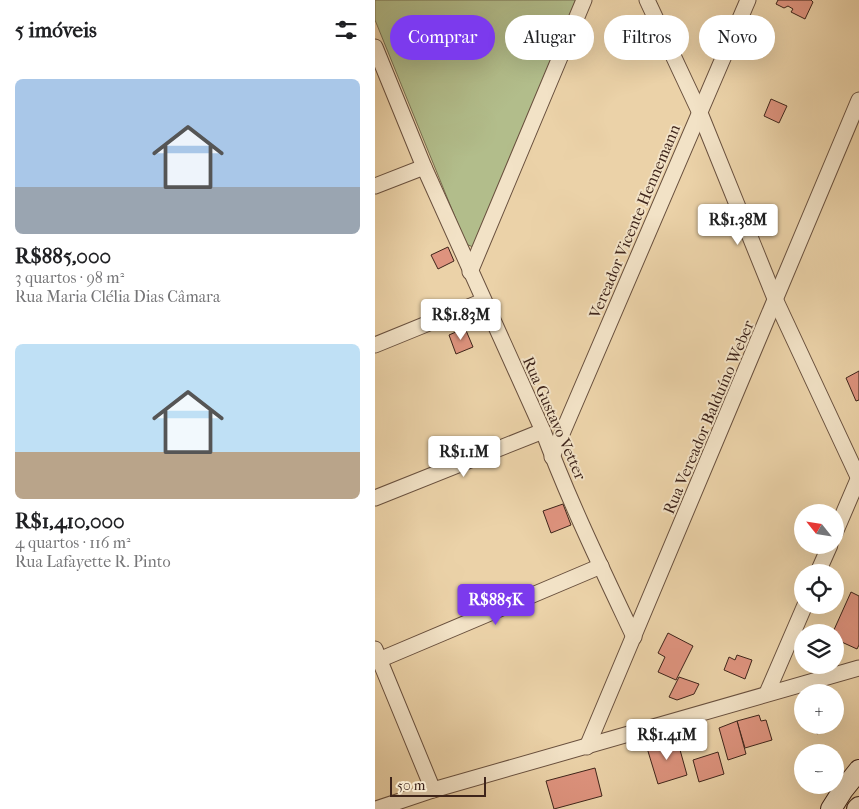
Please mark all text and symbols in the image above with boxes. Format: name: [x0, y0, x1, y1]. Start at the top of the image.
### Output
chip: Comprar: [390, 15, 495, 60]
chip: Alugar: [505, 15, 594, 60]
chip: Filtros: [604, 15, 689, 60]
chip: Novo: [699, 15, 775, 60]
icon: filters: [332, 16, 360, 44]
text: 5 imóveis: [15, 18, 97, 42]
icon: home: [143, 112, 233, 202]
street label: Vereador Vicente Hennemann: [585, 121, 684, 322]
pin: R$1.38M: [692, 204, 784, 246]
text: R$1.38M: [709, 210, 767, 229]
text: R$885,000: [15, 244, 111, 268]
text: 3 quartos · 98 m²: [15, 268, 124, 287]
text: Rua Maria Clélia Dias Câmara: [15, 287, 220, 306]
pin: R$1.83M: [415, 298, 507, 341]
text: R$1.83M: [432, 305, 490, 324]
street label: Rua Vereador Balduíno Weber: [659, 317, 758, 517]
street label: Rua Gustavo Vetter: [519, 354, 590, 483]
icon: home: [143, 377, 233, 467]
pin: R$1.1M: [423, 436, 505, 478]
text: R$1.1M: [439, 442, 489, 461]
north arrow: [794, 504, 844, 554]
map controls: [794, 504, 844, 794]
text: R$1,410,000: [15, 509, 125, 533]
text: 4 quartos · 116 m²: [15, 533, 131, 552]
text: Rua Lafayette R. Pinto: [15, 552, 171, 571]
button: locate: [794, 564, 844, 614]
pin: R$885K: [455, 584, 537, 626]
text: R$885K: [468, 590, 524, 609]
button: layers: [794, 624, 844, 674]
button: +: [794, 684, 844, 734]
pin: R$1.41M: [621, 718, 713, 761]
text: R$1.41M: [637, 725, 697, 744]
button: −: [794, 744, 844, 794]
scale bar: [390, 774, 486, 797]
text: 50 m: [397, 777, 425, 794]

